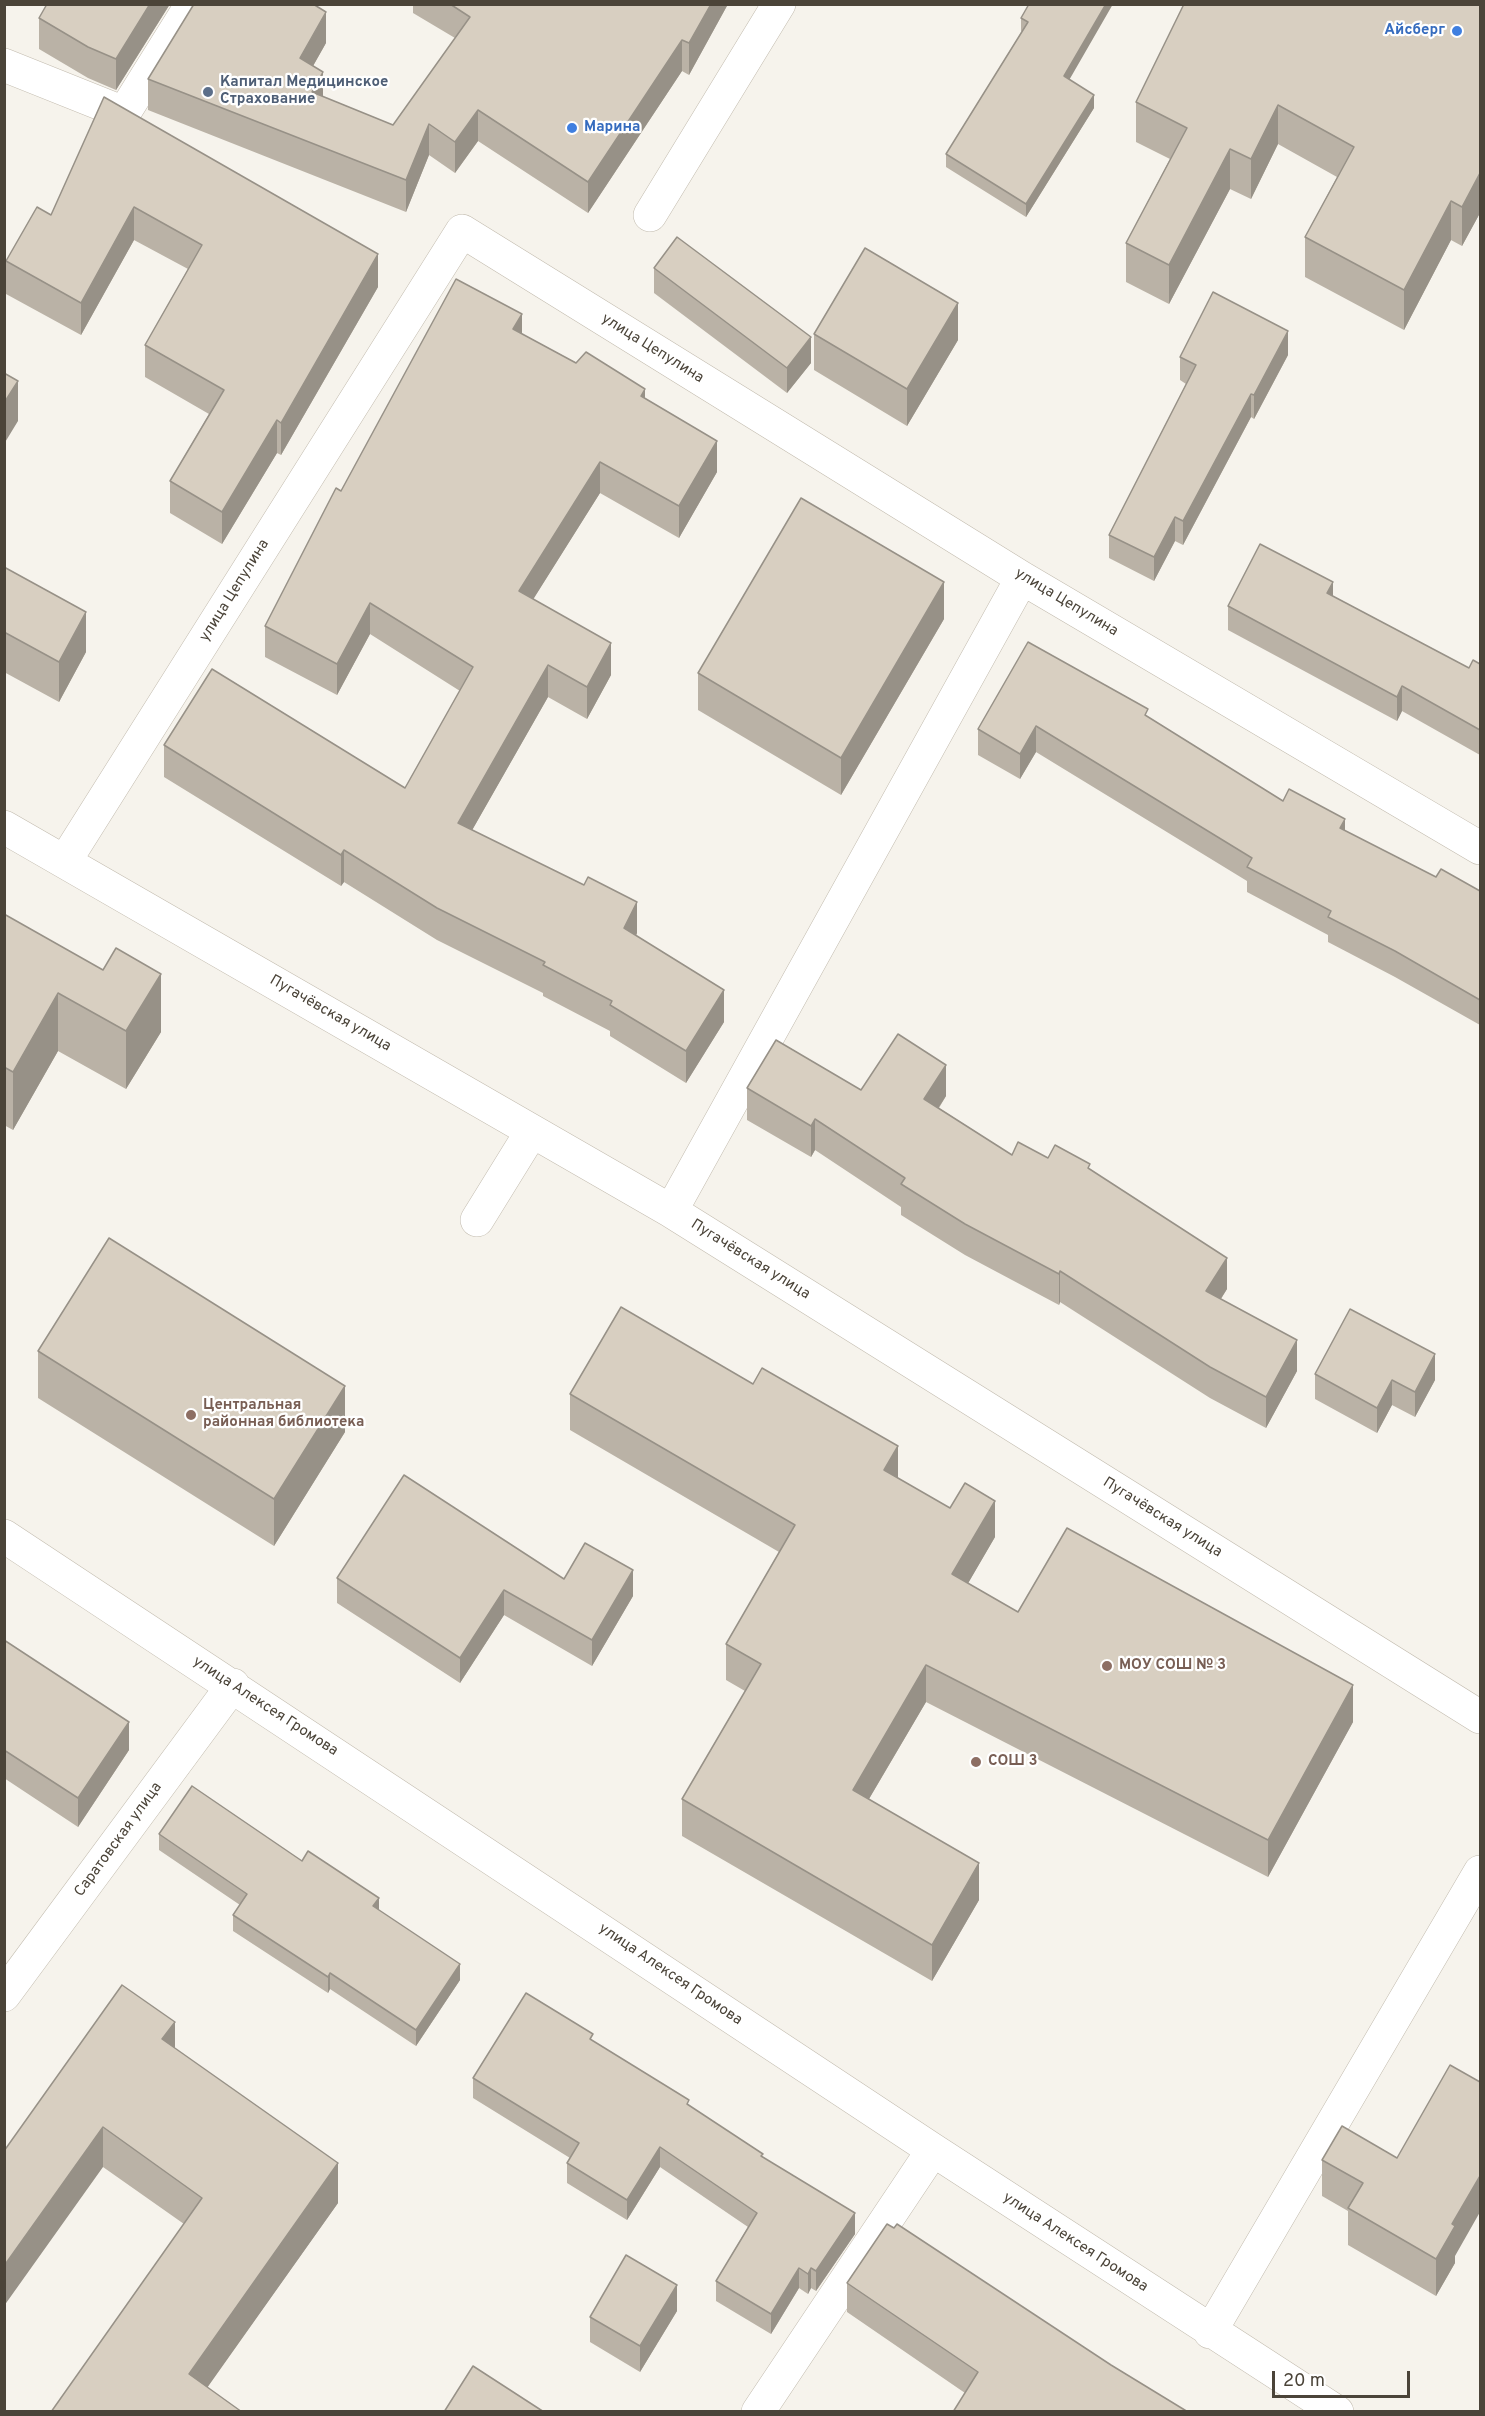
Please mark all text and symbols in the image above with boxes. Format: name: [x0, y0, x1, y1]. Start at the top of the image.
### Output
place label: Айсберг: [1384, 22, 1445, 40]
marker: Айсберг: [1450, 24, 1464, 38]
place label: Капитал Медицинское Страхование: [220, 74, 388, 109]
marker: Капитал Медицинское Страхование: [201, 85, 215, 99]
place label: Марина: [584, 119, 640, 137]
marker: Марина: [565, 121, 579, 135]
street label: улица Цепулина: [597, 310, 707, 388]
street label: улица Цепулина: [196, 536, 274, 646]
street label: улица Цепулина: [1011, 565, 1121, 641]
street label: Пугачёвская улица: [266, 972, 394, 1056]
street label: Пугачёвская улица: [687, 1216, 813, 1304]
place label: Центральная районная библиотека: [203, 1397, 364, 1432]
marker: Центральная районная библиотека: [184, 1408, 198, 1422]
street label: Пугачёвская улица: [1099, 1474, 1225, 1562]
street label: улица Алексея Громова: [189, 1653, 341, 1761]
place label: МОУ СОШ № 3: [1119, 1657, 1226, 1675]
marker: МОУ СОШ № 3: [1100, 1659, 1114, 1673]
place label: СОШ 3: [988, 1753, 1038, 1771]
marker: СОШ 3: [969, 1755, 983, 1769]
street label: Саратовская улица: [71, 1779, 167, 1901]
street label: улица Алексея Громова: [595, 1920, 745, 2030]
street label: улица Алексея Громова: [999, 2189, 1151, 2297]
scale bar: [1275, 2359, 1413, 2397]
text: 20 m: [1283, 2370, 1325, 2393]

